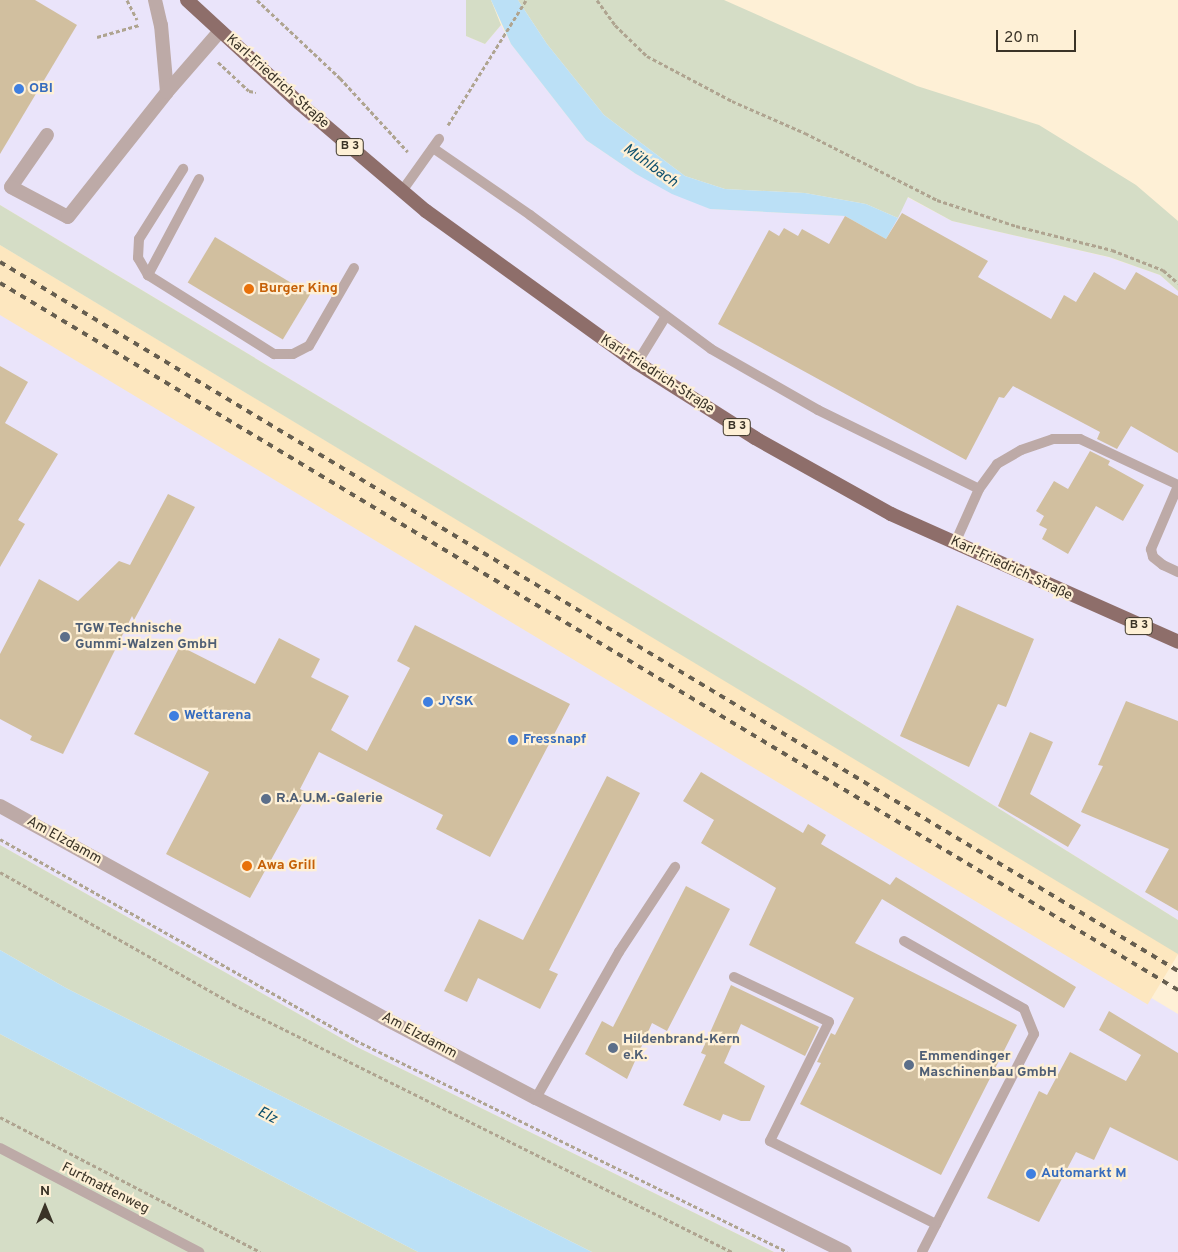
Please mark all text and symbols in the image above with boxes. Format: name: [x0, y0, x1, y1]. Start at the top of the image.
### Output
scale bar: [998, 20, 1078, 52]
text: 20 m: [1004, 29, 1039, 48]
street label: Karl-Friedrich-Straße: [222, 31, 332, 133]
place label: OBI: [29, 81, 53, 97]
marker: OBI: [13, 83, 25, 95]
road number: B 3: [335, 138, 365, 156]
water label: Mühlbach: [619, 140, 681, 192]
place label: Burger King: [259, 281, 338, 297]
marker: Burger King: [243, 283, 255, 295]
street label: Karl-Friedrich-Straße: [597, 332, 717, 418]
road number: B 3: [722, 418, 752, 437]
street label: Karl-Friedrich-Straße: [947, 533, 1075, 605]
road number: B 3: [1124, 616, 1154, 636]
place label: TGW Technische Gummi-Walzen GmbH: [75, 621, 217, 654]
marker: TGW Technische Gummi-Walzen GmbH: [59, 631, 71, 643]
place label: JYSK: [438, 694, 474, 710]
marker: JYSK: [422, 696, 434, 708]
place label: Wettarena: [184, 708, 251, 724]
marker: Wettarena: [168, 710, 180, 722]
place label: Fressnapf: [523, 732, 586, 748]
marker: Fressnapf: [507, 734, 519, 746]
place label: R.A.U.M.-Galerie: [276, 791, 383, 807]
marker: R.A.U.M.-Galerie: [260, 793, 272, 805]
street label: Am Elzdamm: [24, 814, 104, 868]
place label: Awa Grill: [257, 858, 316, 874]
marker: Awa Grill: [241, 860, 253, 872]
street label: Am Elzdamm: [378, 1009, 460, 1063]
place label: Hildenbrand-Kern e.K.: [623, 1032, 740, 1064]
marker: Hildenbrand-Kern e.K.: [607, 1042, 619, 1054]
place label: Emmendinger Maschinenbau GmbH: [919, 1049, 1057, 1082]
marker: Emmendinger Maschinenbau GmbH: [903, 1059, 915, 1071]
water label: Elz: [254, 1104, 280, 1128]
street label: Furtmattenweg: [58, 1160, 152, 1218]
place label: Automarkt M: [1041, 1166, 1127, 1182]
marker: Automarkt M: [1025, 1168, 1037, 1180]
north arrow: [20, 1182, 70, 1232]
text: N: [40, 1183, 50, 1200]

